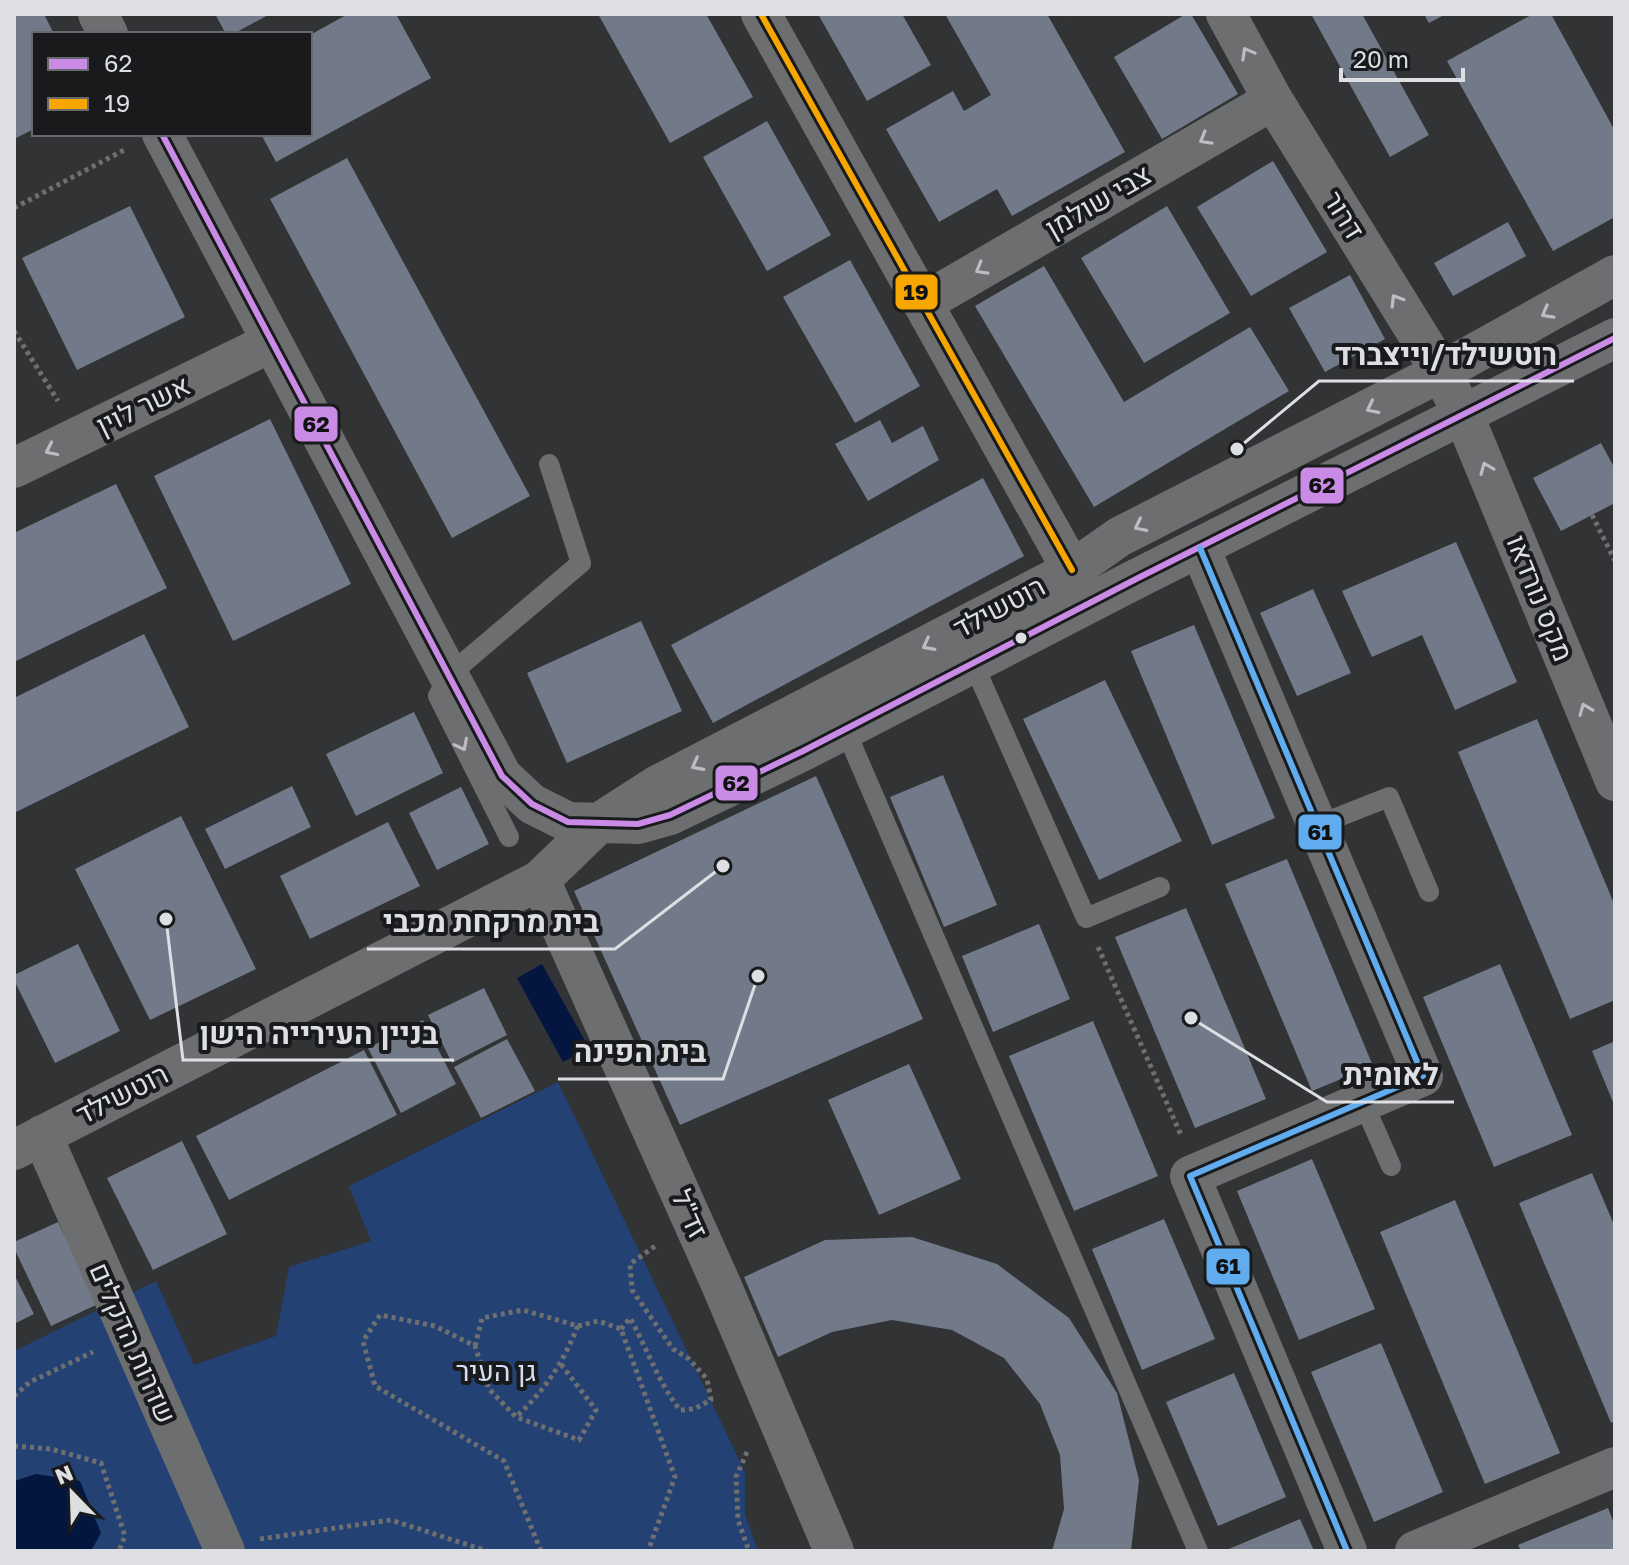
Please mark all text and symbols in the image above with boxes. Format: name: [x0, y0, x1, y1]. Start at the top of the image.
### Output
legend: [32, 32, 312, 136]
scale bar: [1341, 32, 1463, 82]
text: 20 m: [1353, 44, 1409, 73]
one-way arrow: [1242, 47, 1257, 62]
text: 62: [104, 48, 132, 77]
text: 19: [104, 88, 130, 117]
one-way arrow: [1200, 129, 1214, 145]
street label: צבי שולמן: [1039, 157, 1156, 244]
street label: דרור: [1317, 185, 1372, 245]
one-way arrow: [975, 259, 989, 275]
line badge: 19: [894, 273, 939, 311]
text: 19: [903, 278, 929, 305]
one-way arrow: [1391, 294, 1406, 309]
one-way arrow: [1541, 303, 1556, 319]
callout: רוטשילד/וייצברד: [1319, 327, 1574, 381]
text: רוטשילד/וייצברד: [1335, 336, 1557, 372]
street label: אשר לוין: [91, 368, 195, 441]
one-way arrow: [1365, 398, 1380, 413]
line badge: 62: [293, 405, 339, 443]
text: 62: [302, 410, 330, 437]
one-way arrow: [44, 440, 59, 456]
one-way arrow: [1479, 462, 1496, 476]
line badge: 62: [1299, 466, 1345, 505]
text: 62: [1308, 471, 1336, 498]
one-way arrow: [1134, 516, 1149, 532]
street label: מקס נורדאו: [1500, 530, 1581, 666]
street label: רוטשילד: [947, 569, 1050, 644]
unlabelled marker: [1013, 630, 1029, 646]
one-way arrow: [921, 635, 936, 650]
one-way arrow: [1579, 703, 1595, 717]
one-way arrow: [452, 736, 468, 751]
one-way arrow: [691, 755, 706, 770]
line badge: 62: [714, 764, 759, 802]
text: 62: [722, 769, 750, 796]
line badge: 61: [1297, 813, 1343, 851]
text: 61: [1307, 818, 1333, 845]
callout: בית מרקחת מכבי: [367, 895, 615, 949]
text: בית מרקחת מכבי: [383, 903, 599, 939]
callout: בניין העירייה הישן: [183, 1006, 454, 1060]
text: בניין העירייה הישן: [200, 1015, 438, 1051]
callout: בית הפינה: [558, 1025, 723, 1079]
text: בית הפינה: [574, 1033, 706, 1069]
callout: לאומית: [1327, 1048, 1454, 1102]
street label: רוטשילד: [70, 1056, 173, 1131]
text: לאומית: [1343, 1056, 1439, 1092]
street label: זד"ל: [665, 1184, 716, 1243]
line badge: 61: [1205, 1247, 1251, 1286]
text: 61: [1215, 1252, 1241, 1279]
street label: שדרות הדקלים: [83, 1257, 184, 1428]
park label: גן העיר: [456, 1354, 536, 1387]
north arrow: [32, 1453, 112, 1533]
text: N: [51, 1458, 77, 1490]

